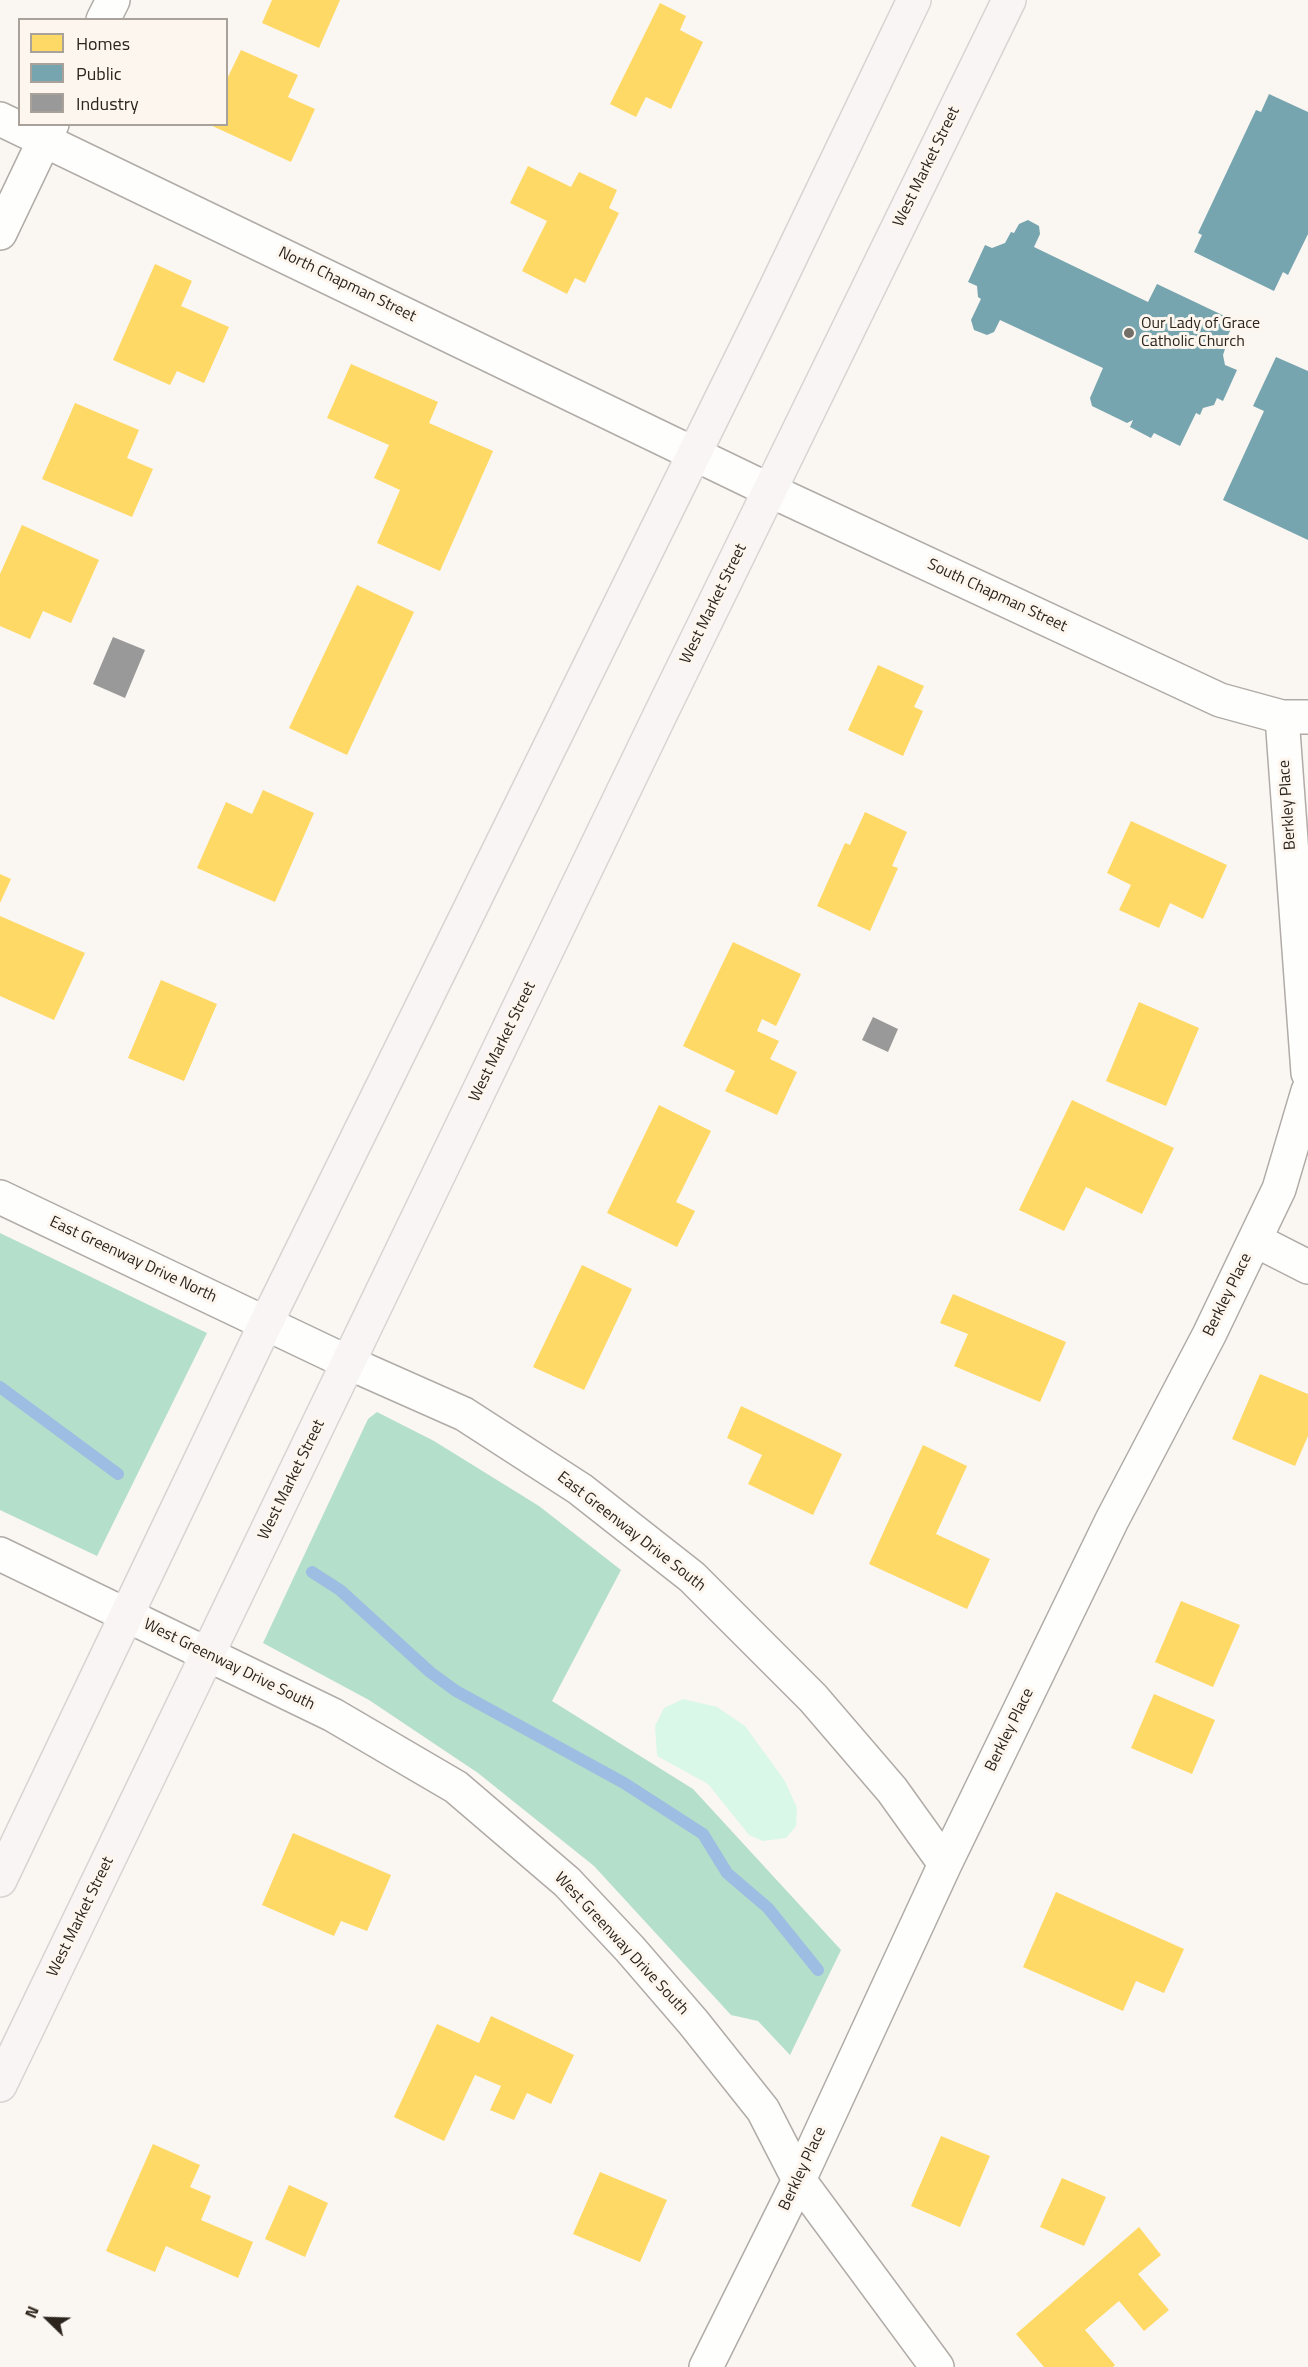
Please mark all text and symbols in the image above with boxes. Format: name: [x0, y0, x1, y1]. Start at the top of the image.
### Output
legend: [18, 18, 228, 126]
text: Homes: [76, 30, 130, 57]
text: Public: [76, 60, 122, 87]
text: Industry: [76, 90, 139, 117]
street label: West Market Street: [890, 104, 964, 230]
street label: North Chapman Street: [275, 243, 419, 327]
place label: Our Lady of Grace Catholic Church: [1141, 314, 1260, 352]
marker: Our Lady of Grace Catholic Church: [1122, 326, 1136, 340]
street label: West Market Street: [677, 541, 751, 667]
street label: South Chapman Street: [924, 555, 1070, 637]
street label: Berkley Place: [1275, 759, 1301, 851]
street label: West Market Street: [466, 979, 540, 1105]
street label: East Greenway Drive North: [46, 1213, 220, 1307]
street label: Berkley Place: [1200, 1250, 1256, 1340]
street label: West Market Street: [255, 1417, 329, 1543]
street label: East Greenway Drive South: [553, 1468, 709, 1596]
street label: West Greenway Drive South: [140, 1615, 318, 1715]
street label: Berkley Place: [982, 1685, 1038, 1775]
street label: West Market Street: [44, 1854, 118, 1980]
street label: West Greenway Drive South: [550, 1869, 692, 2019]
street label: Berkley Place: [775, 2124, 831, 2214]
north arrow: [18, 2289, 78, 2349]
text: N: [18, 2302, 45, 2322]

